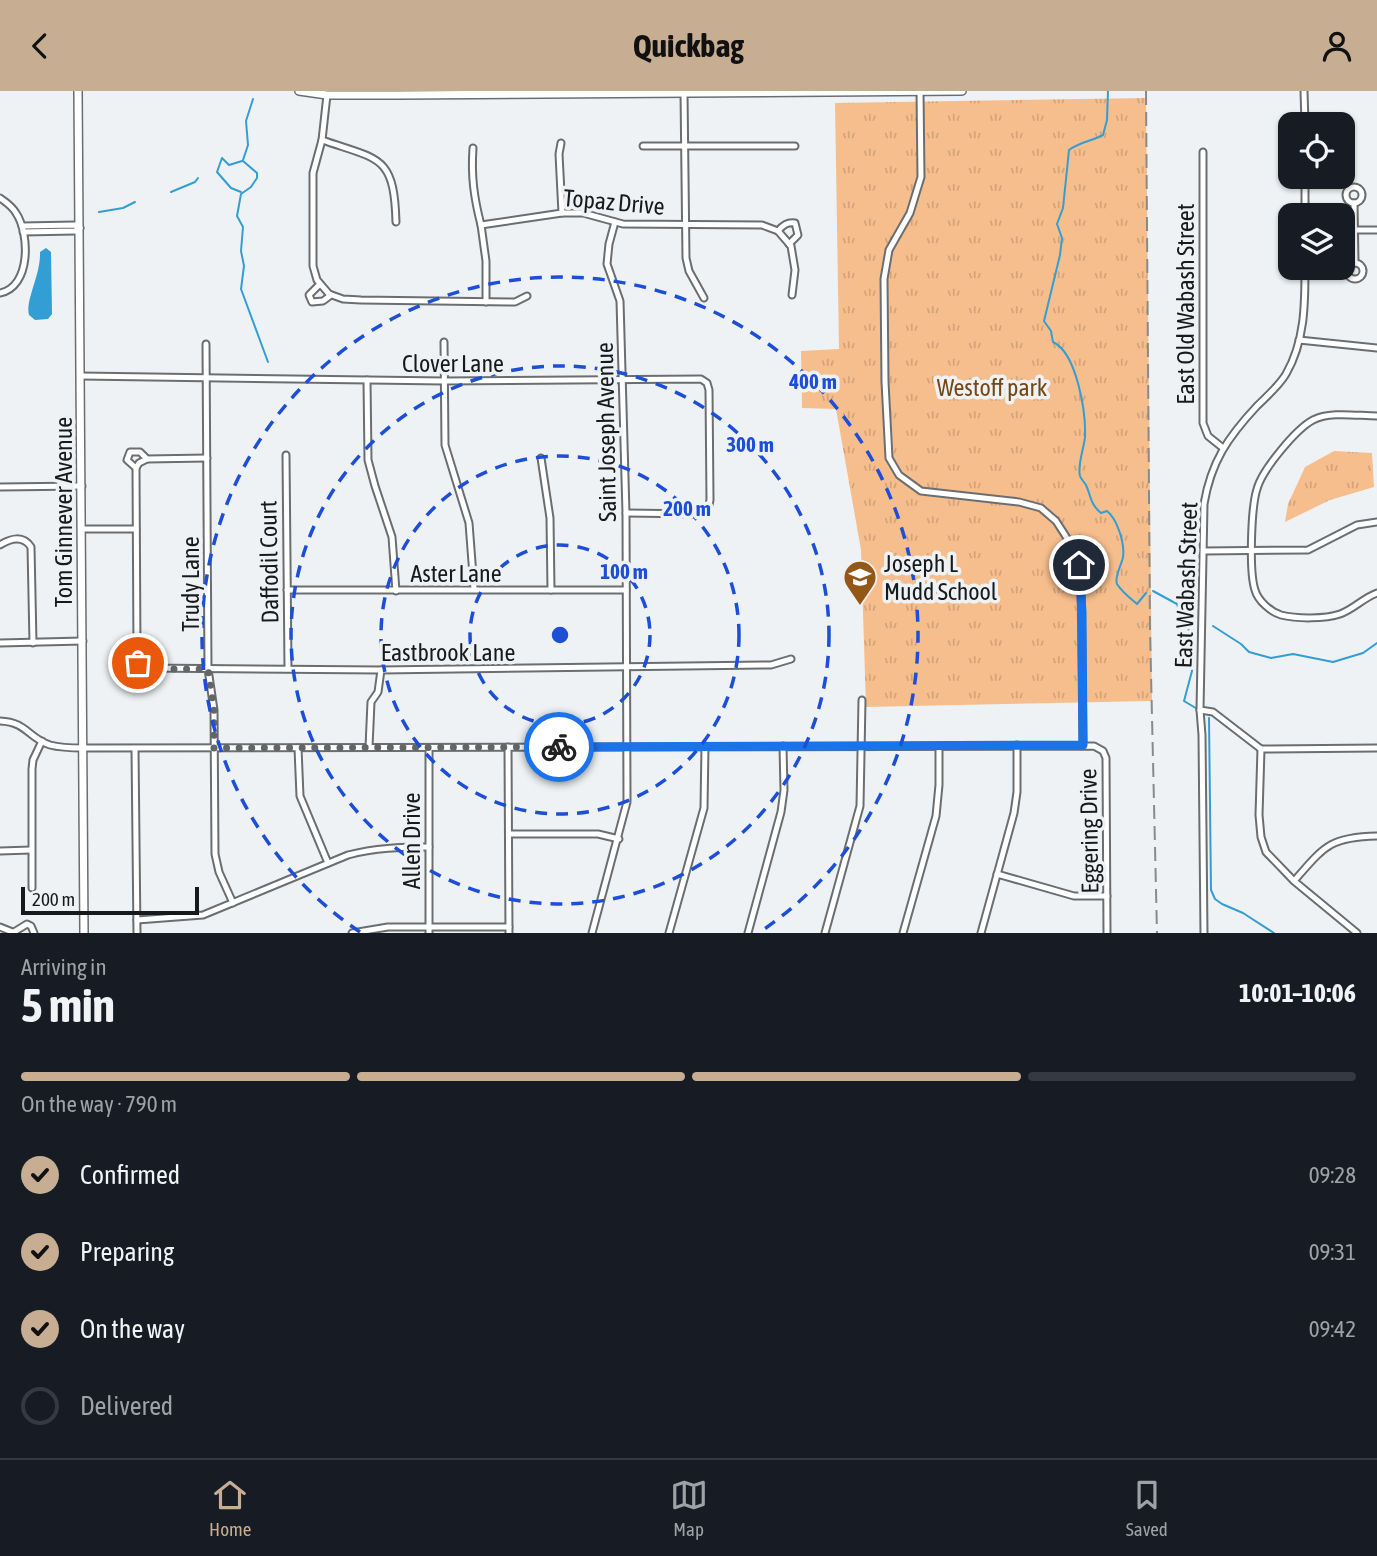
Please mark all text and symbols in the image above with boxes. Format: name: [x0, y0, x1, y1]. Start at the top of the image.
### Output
icon: back: [21, 27, 59, 65]
text: Quickbag: [633, 27, 744, 64]
icon: person: [1318, 27, 1356, 65]
map controls: [1278, 112, 1355, 280]
button: locate: [1278, 112, 1355, 189]
street label: Topaz Drive: [562, 184, 666, 220]
street label: East Old Wabash Street: [1172, 203, 1199, 405]
button: layers: [1278, 203, 1355, 280]
street label: Saint Joseph Avenue: [591, 342, 621, 522]
street label: Clover Lane: [402, 350, 504, 377]
text: 400 m: [788, 369, 837, 393]
park label: Westoff park: [937, 374, 1048, 401]
street label: Tom Ginnever Avenue: [50, 417, 77, 607]
text: 300 m: [726, 432, 774, 456]
text: 200 m: [663, 496, 711, 520]
street label: Daffodil Court: [254, 500, 284, 624]
street label: East Wabash Street: [1170, 501, 1202, 669]
pin: [1049, 535, 1109, 595]
street label: Trudy Lane: [177, 536, 204, 632]
icon: home: [1060, 546, 1098, 584]
place label: Joseph L Mudd School: [884, 550, 998, 605]
school or university icon: Joseph L Mudd School: [841, 558, 879, 607]
text: 100 m: [600, 559, 648, 583]
street label: Aster Lane: [410, 560, 502, 587]
centre of rings: [548, 623, 572, 647]
pin: [108, 633, 168, 693]
street label: Eastbrook Lane: [381, 639, 515, 666]
icon: bag: [119, 644, 157, 682]
courier: [524, 712, 594, 782]
icon: bike: [540, 728, 578, 766]
street label: Eggering Drive: [1074, 768, 1104, 894]
street label: Allen Drive: [398, 793, 425, 889]
scale bar: [21, 884, 200, 916]
text: 200 m: [32, 888, 75, 910]
text: Arriving in: [21, 954, 107, 980]
text: 10:01–10:06: [1239, 978, 1356, 1008]
text: 5 min: [21, 979, 115, 1032]
text: On the way · 790 m: [21, 1091, 177, 1117]
icon: check: [21, 1156, 59, 1194]
text: Confirmed: [80, 1160, 180, 1190]
text: 09:28: [1309, 1162, 1356, 1188]
icon: check: [21, 1233, 59, 1271]
text: Preparing: [80, 1237, 174, 1267]
text: 09:31: [1309, 1239, 1356, 1265]
icon: check: [21, 1310, 59, 1348]
text: On the way: [80, 1314, 185, 1344]
text: 09:42: [1309, 1316, 1356, 1342]
text: Delivered: [80, 1391, 173, 1421]
tab: Home: [209, 1476, 251, 1540]
tab: Map: [670, 1476, 708, 1540]
tab: Saved: [1126, 1476, 1168, 1540]

